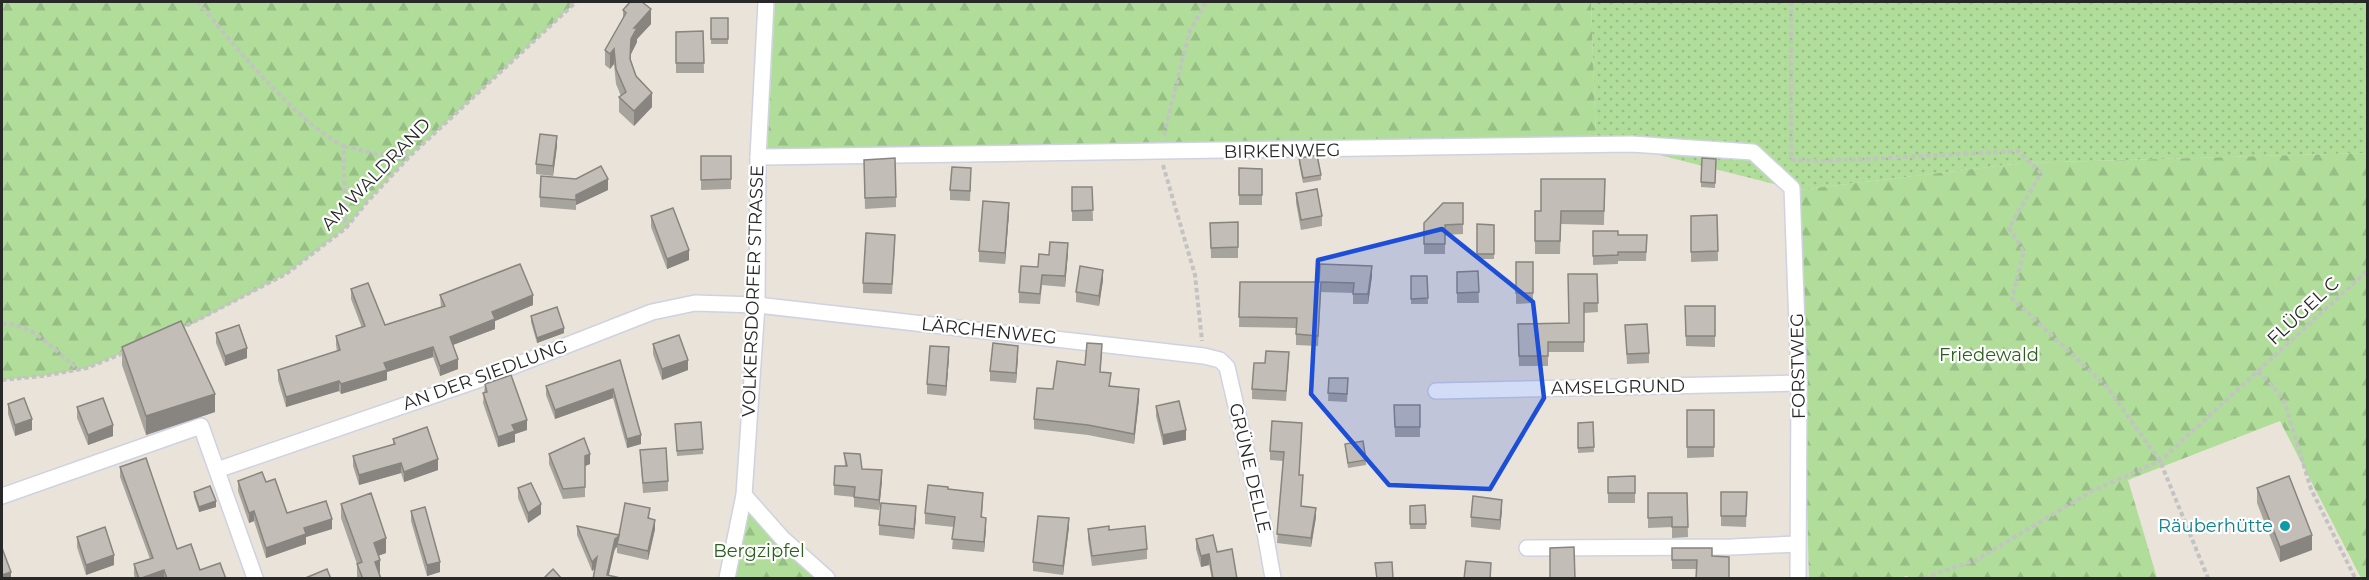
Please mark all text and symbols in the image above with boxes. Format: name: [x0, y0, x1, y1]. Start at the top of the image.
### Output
street label: AM WALDRAND: [317, 113, 435, 235]
street label: BIRKENWEG: [1223, 139, 1341, 163]
street label: VOLKERSDORFER STRASSE: [738, 165, 768, 417]
street label: FLÜGEL C: [2263, 272, 2344, 350]
street label: LÄRCHENWEG: [920, 313, 1058, 349]
street label: FORSTWEG: [1786, 313, 1810, 419]
street label: AN DER SIEDLUNG: [400, 335, 570, 415]
park label: Friedewald: [1939, 344, 2039, 366]
street label: AMSELGRUND: [1551, 375, 1685, 399]
street label: GRÜNE DELLE: [1224, 401, 1276, 535]
place label: Räuberhütte: [2158, 515, 2273, 537]
marker: Räuberhütte: [2278, 519, 2292, 533]
park label: Bergzipfel: [713, 540, 805, 562]

